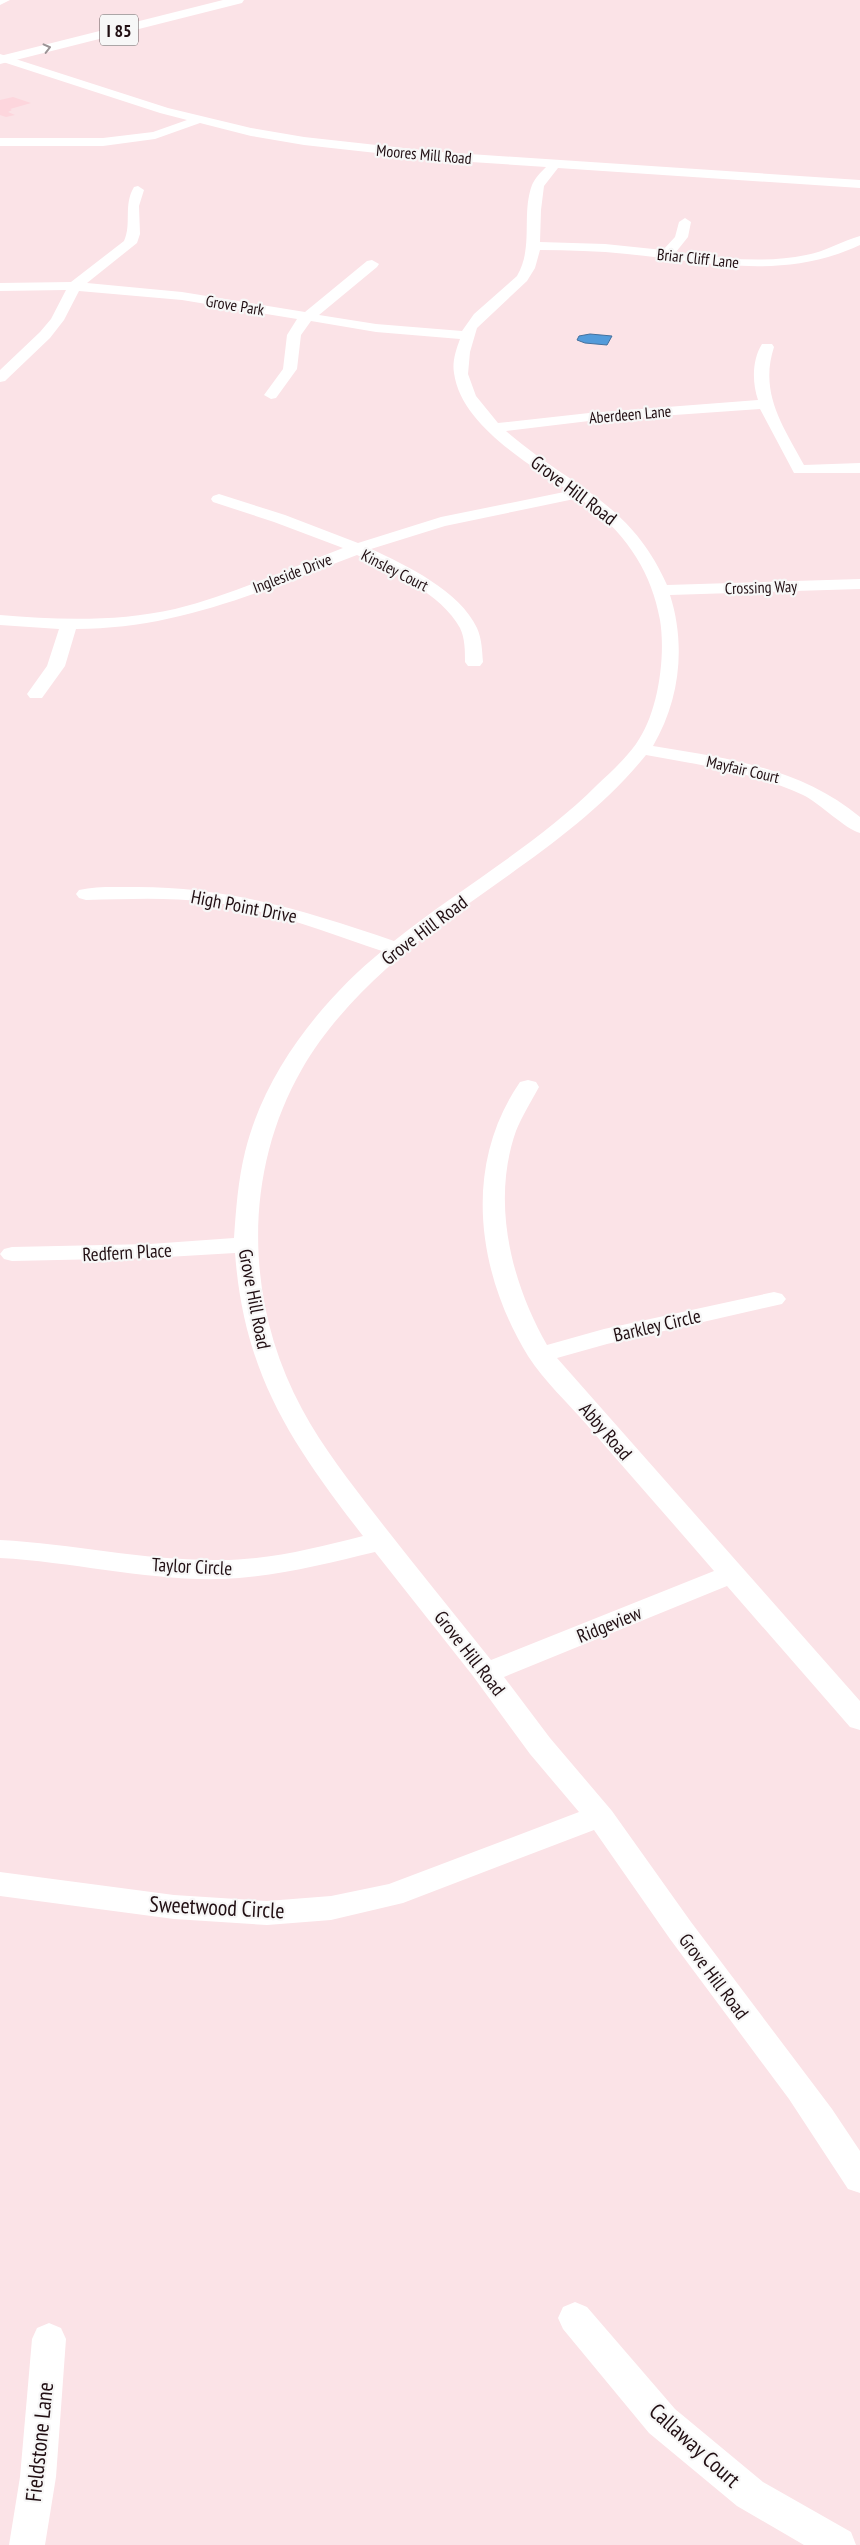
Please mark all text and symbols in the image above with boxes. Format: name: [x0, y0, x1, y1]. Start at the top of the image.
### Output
road number: I 85: [100, 14, 138, 46]
one-way arrow: [43, 43, 52, 54]
street label: Moores Mill Road: [375, 140, 473, 168]
street label: Briar Cliff Lane: [656, 244, 740, 272]
street label: Grove Park: [204, 291, 266, 320]
street label: Aberdeen Lane: [588, 400, 672, 428]
street label: Grove Hill Road: [526, 450, 622, 530]
street label: Kinsley Court: [358, 545, 432, 596]
street label: Ingleside Drive: [250, 549, 334, 597]
street label: Crossing Way: [724, 576, 798, 598]
street label: Mayfair Court: [705, 751, 782, 787]
street label: High Point Drive: [189, 884, 299, 928]
street label: Grove Hill Road: [376, 890, 472, 970]
street label: Redfern Place: [82, 1238, 172, 1266]
street label: Grove Hill Road: [234, 1247, 276, 1351]
street label: Barkley Circle: [611, 1303, 703, 1347]
street label: Abby Road: [575, 1397, 637, 1465]
street label: Taylor Circle: [151, 1552, 233, 1580]
street label: Ridgeview: [573, 1600, 646, 1648]
street label: Grove Hill Road: [429, 1606, 511, 1700]
street label: Sweetwood Circle: [149, 1889, 285, 1925]
street label: Grove Hill Road: [674, 1928, 754, 2024]
street label: Fieldstone Lane: [19, 2381, 59, 2503]
street label: Callaway Court: [644, 2397, 746, 2493]

